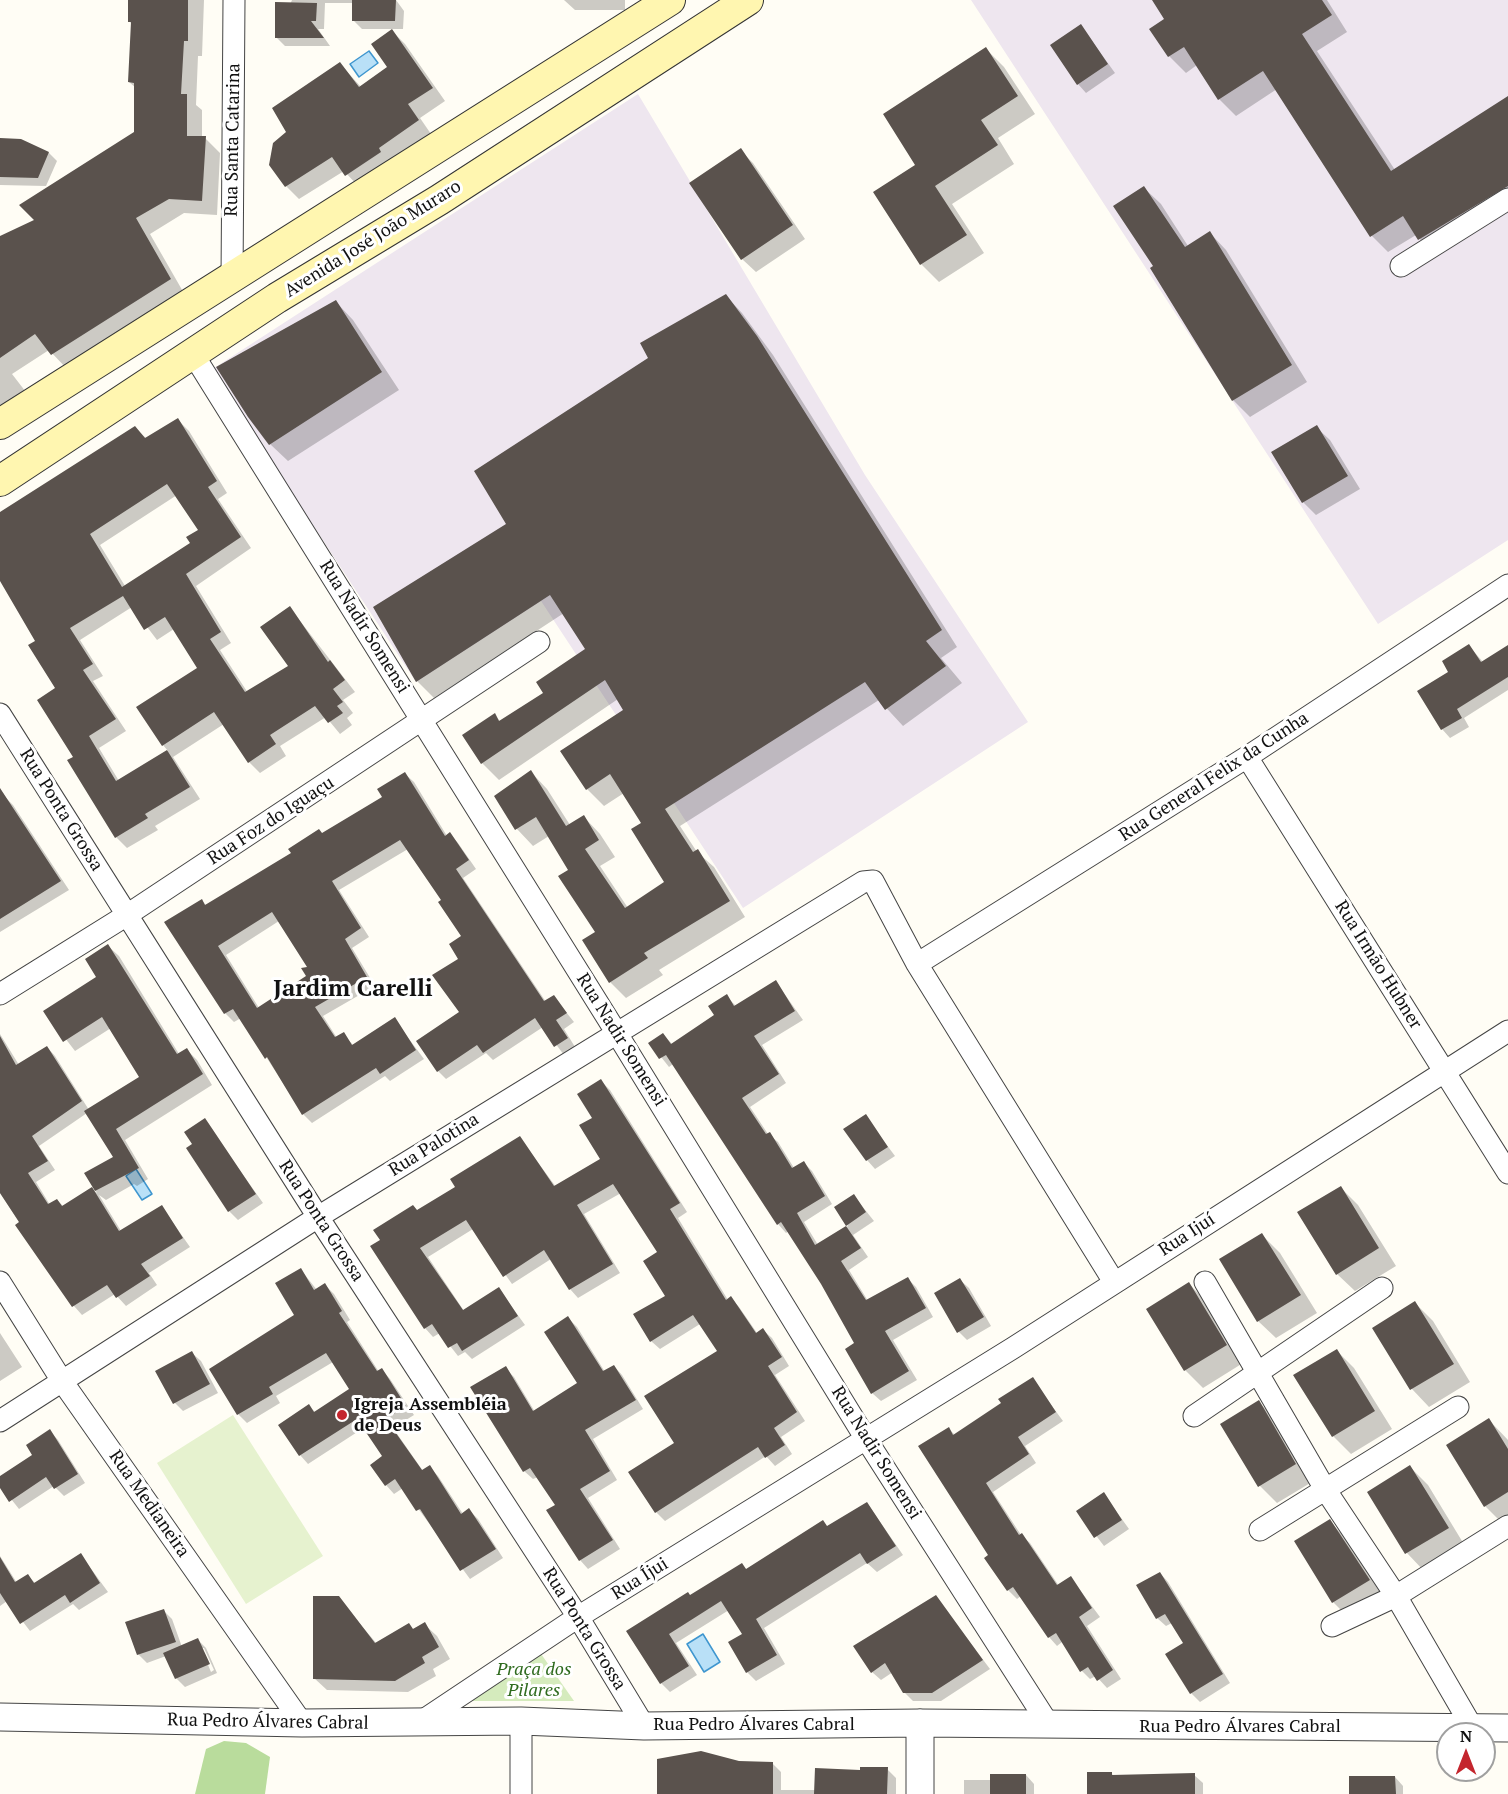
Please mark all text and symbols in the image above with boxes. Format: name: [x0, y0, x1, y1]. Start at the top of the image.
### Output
street label: Rua Santa Catarina: [221, 63, 245, 217]
street label: Avenida José João Muraro: [281, 176, 465, 302]
street label: Rua Nadir Somensi: [314, 557, 414, 697]
street label: Rua General Felix da Cunha: [1115, 708, 1313, 846]
street label: Rua Ponta Grossa: [15, 745, 107, 875]
street label: Rua Foz do Iguaçu: [204, 772, 338, 870]
street label: Rua Irmão Hubner: [1330, 897, 1426, 1033]
street label: Rua Nadir Somensi: [571, 970, 671, 1110]
district label: Jardim Carelli: [273, 975, 433, 1003]
street label: Rua Palotina: [385, 1109, 483, 1181]
street label: Rua Ponta Grossa: [274, 1156, 368, 1286]
street label: Rua Ijuí: [1155, 1209, 1219, 1261]
street label: Rua Nadir Somensi: [826, 1383, 926, 1523]
place label: Igreja Assembléia de Deus: [354, 1394, 507, 1436]
marker: Igreja Assembléia de Deus: [335, 1408, 349, 1422]
street label: Rua Medianeira: [104, 1446, 194, 1562]
street label: Rua Íjui: [608, 1553, 672, 1605]
street label: Rua Ponta Grossa: [538, 1564, 630, 1694]
park label: Praça dos Pilares: [496, 1659, 572, 1702]
street label: Rua Pedro Álvares Cabral: [167, 1709, 369, 1735]
street label: Rua Pedro Álvares Cabral: [653, 1714, 855, 1736]
street label: Rua Pedro Álvares Cabral: [1139, 1716, 1341, 1738]
north arrow: [1436, 1722, 1496, 1782]
text: N: [1460, 1725, 1472, 1747]

